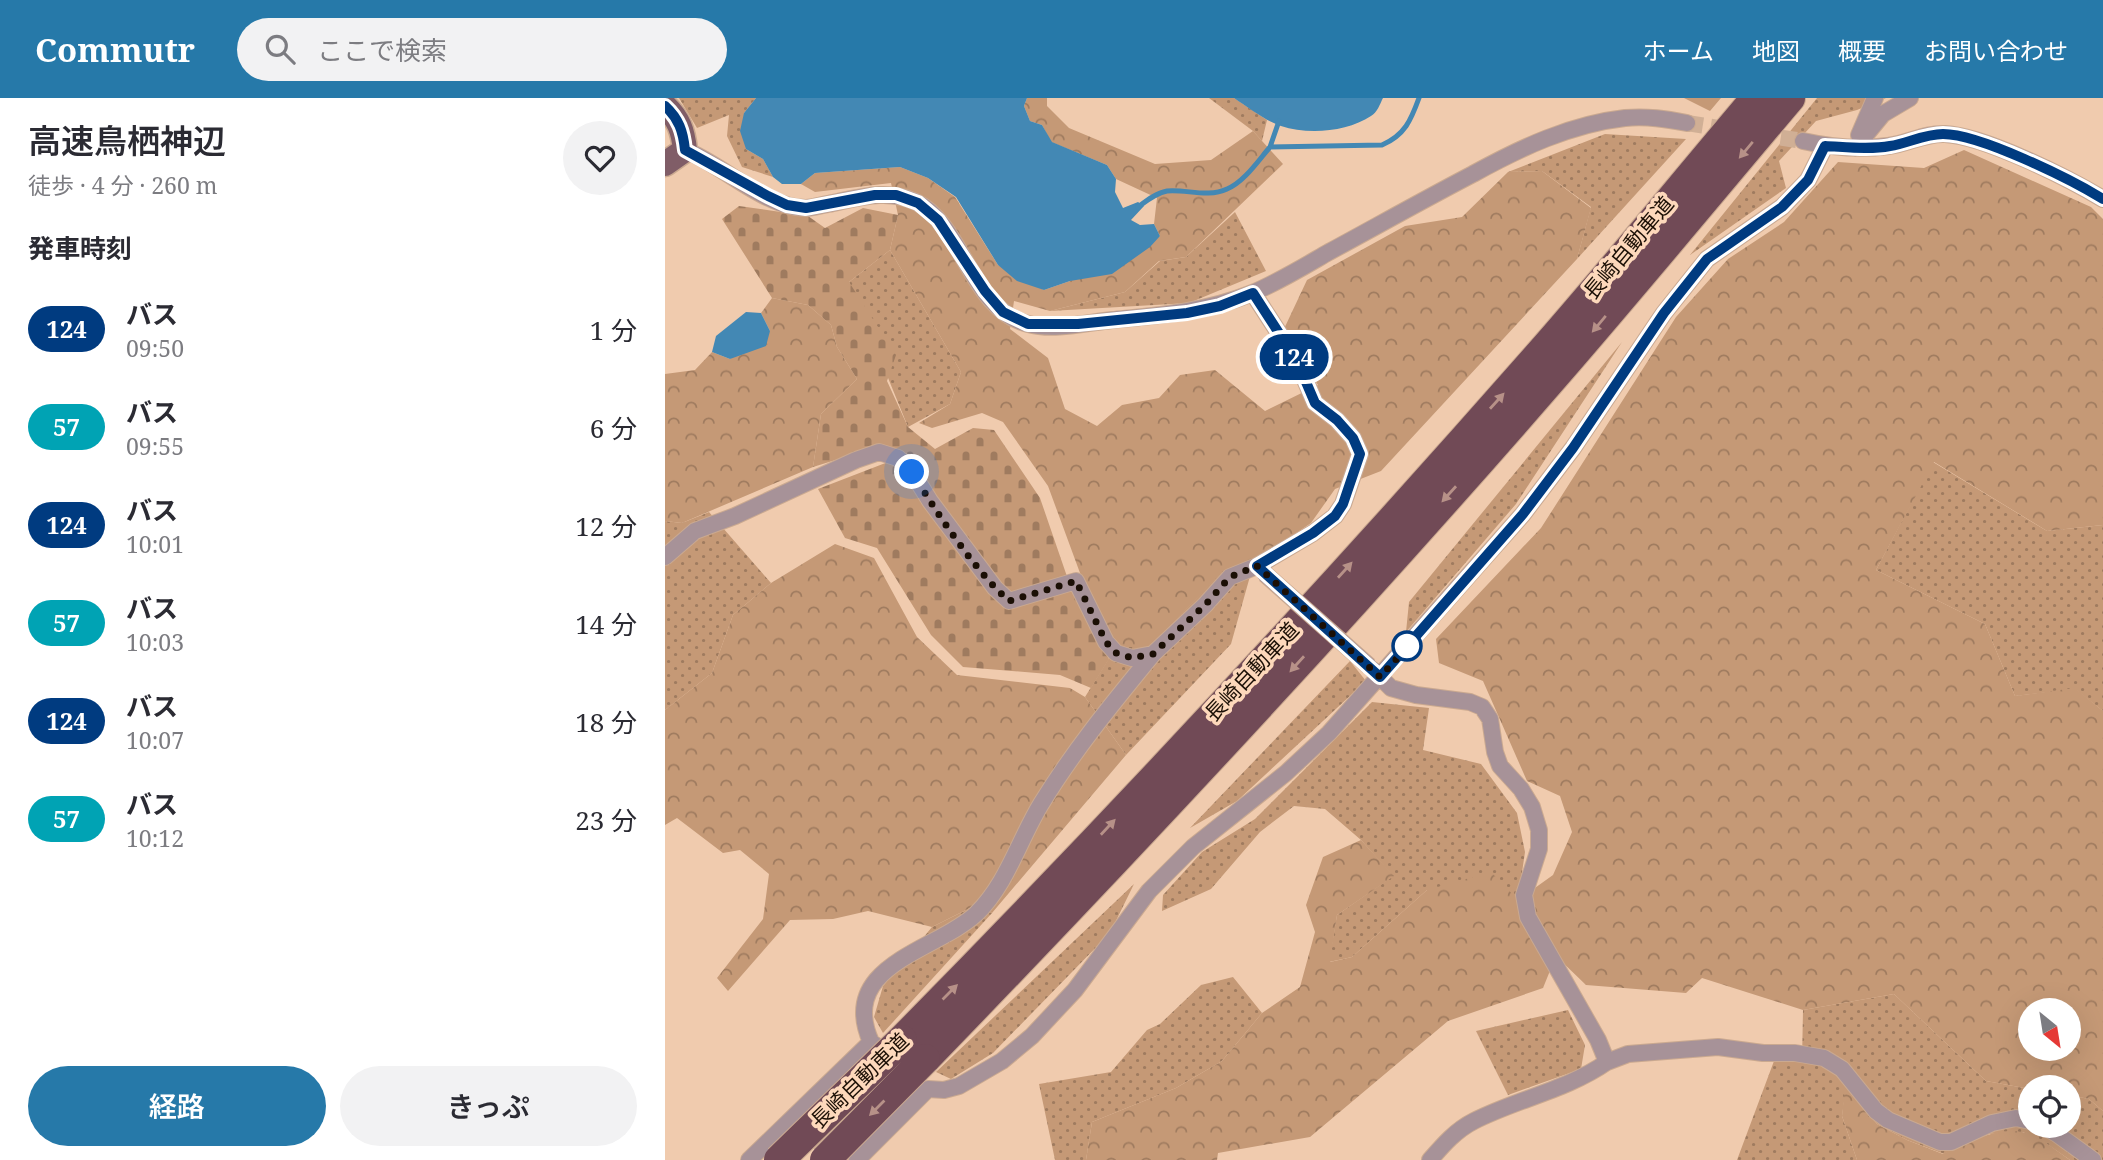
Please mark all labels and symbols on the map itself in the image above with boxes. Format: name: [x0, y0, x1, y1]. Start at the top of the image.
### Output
one-way arrow: [1738, 141, 1754, 159]
street label: 長崎自動車道: [1577, 190, 1679, 305]
one-way arrow: [1592, 315, 1607, 332]
line badge: 124: [1254, 334, 1334, 380]
one-way arrow: [1489, 393, 1505, 410]
your location: [894, 454, 929, 489]
one-way arrow: [1442, 486, 1457, 503]
one-way arrow: [1337, 561, 1353, 579]
street label: 長崎自動車道: [1198, 616, 1304, 727]
unlabelled marker: [1392, 631, 1422, 661]
one-way arrow: [1289, 655, 1305, 673]
one-way arrow: [1099, 819, 1115, 836]
one-way arrow: [942, 983, 959, 1000]
north arrow: [2018, 998, 2081, 1060]
street label: 長崎自動車道: [804, 1026, 914, 1134]
one-way arrow: [869, 1099, 886, 1115]

